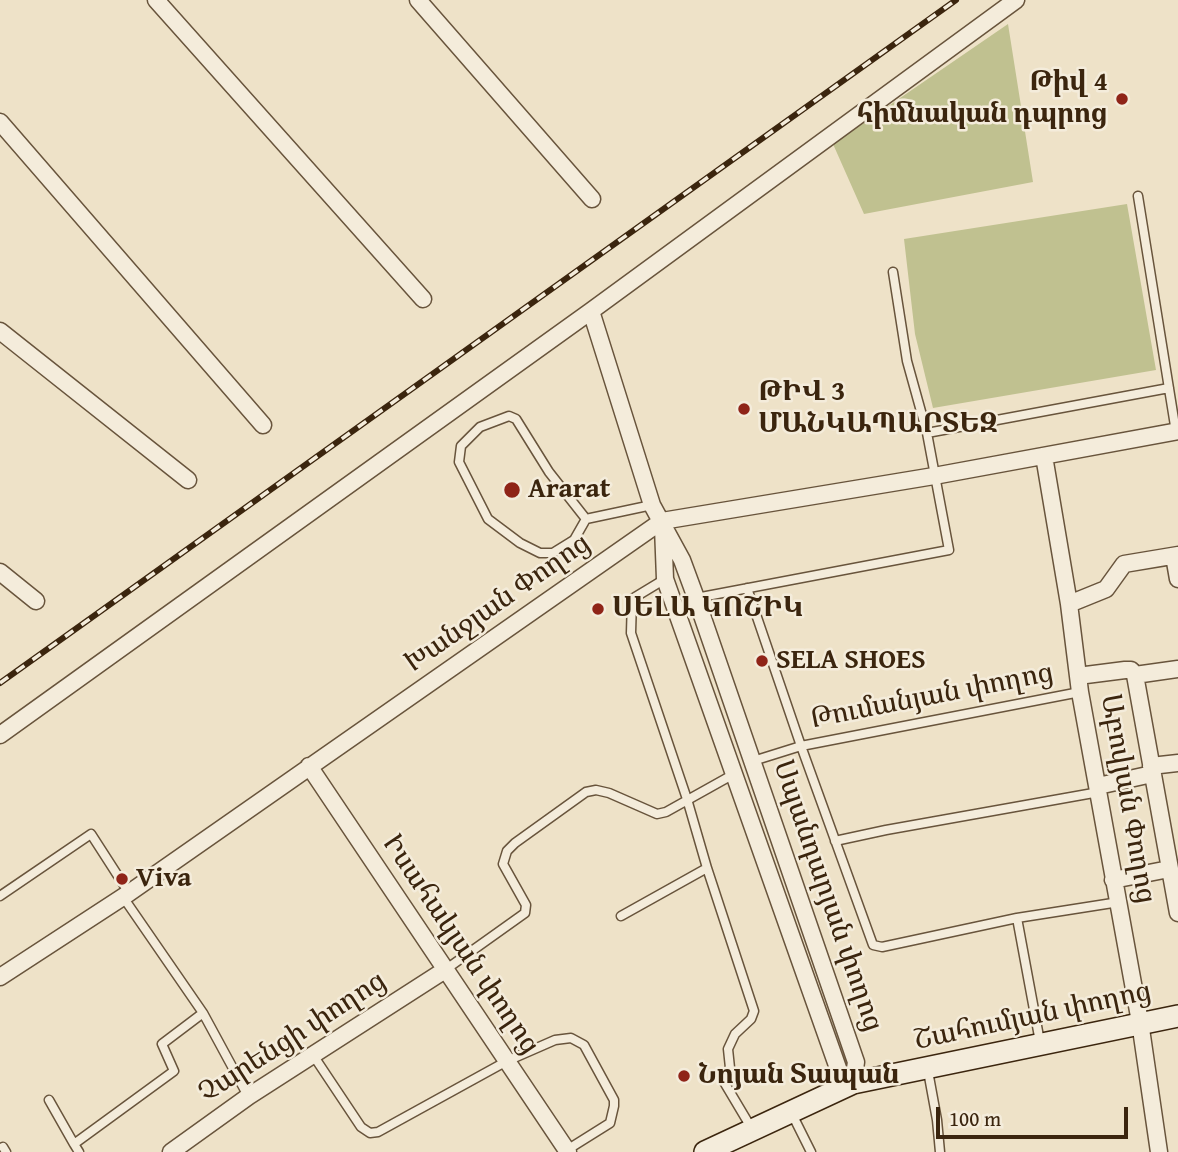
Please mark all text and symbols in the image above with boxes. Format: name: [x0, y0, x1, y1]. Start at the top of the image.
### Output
place label: Թիվ 4 հիմնական դպրոց: [857, 66, 1108, 132]
marker: Թիվ 4 հիմնական դպրոց: [1114, 91, 1130, 107]
place label: ԹԻՎ 3 ՄԱՆԿԱՊԱՐՏԵԶ: [758, 376, 998, 442]
marker: ԹԻՎ 3 ՄԱՆԿԱՊԱՐՏԵԶ: [736, 401, 752, 417]
place label: Ararat: [528, 473, 610, 507]
marker: Ararat: [502, 480, 522, 500]
street label: Խանջյան Փողոց: [399, 527, 597, 681]
place label: ՍԵԼԱ ԿՈՇԻԿ: [612, 592, 804, 626]
marker: ՍԵԼԱ ԿՈՇԻԿ: [590, 601, 606, 617]
place label: SELA SHOES: [776, 644, 926, 678]
marker: SELA SHOES: [754, 653, 770, 669]
street label: Թումանյան փողոց: [808, 657, 1056, 737]
street label: Աբովյան Փողոց: [1092, 692, 1162, 906]
street label: Սպանդարյան փողոց: [765, 756, 889, 1036]
street label: Իսահակյան փողոց: [374, 829, 546, 1061]
place label: Viva: [136, 862, 192, 896]
marker: Viva: [114, 871, 130, 887]
street label: Չարենցի փողոց: [193, 965, 393, 1111]
street label: Շահումյան փողոց: [911, 975, 1155, 1059]
place label: Նոյան Տապան: [698, 1059, 899, 1093]
marker: Նոյան Տապան: [676, 1068, 692, 1084]
scale bar: [940, 1092, 1132, 1136]
text: 100 m: [949, 1103, 1001, 1134]

